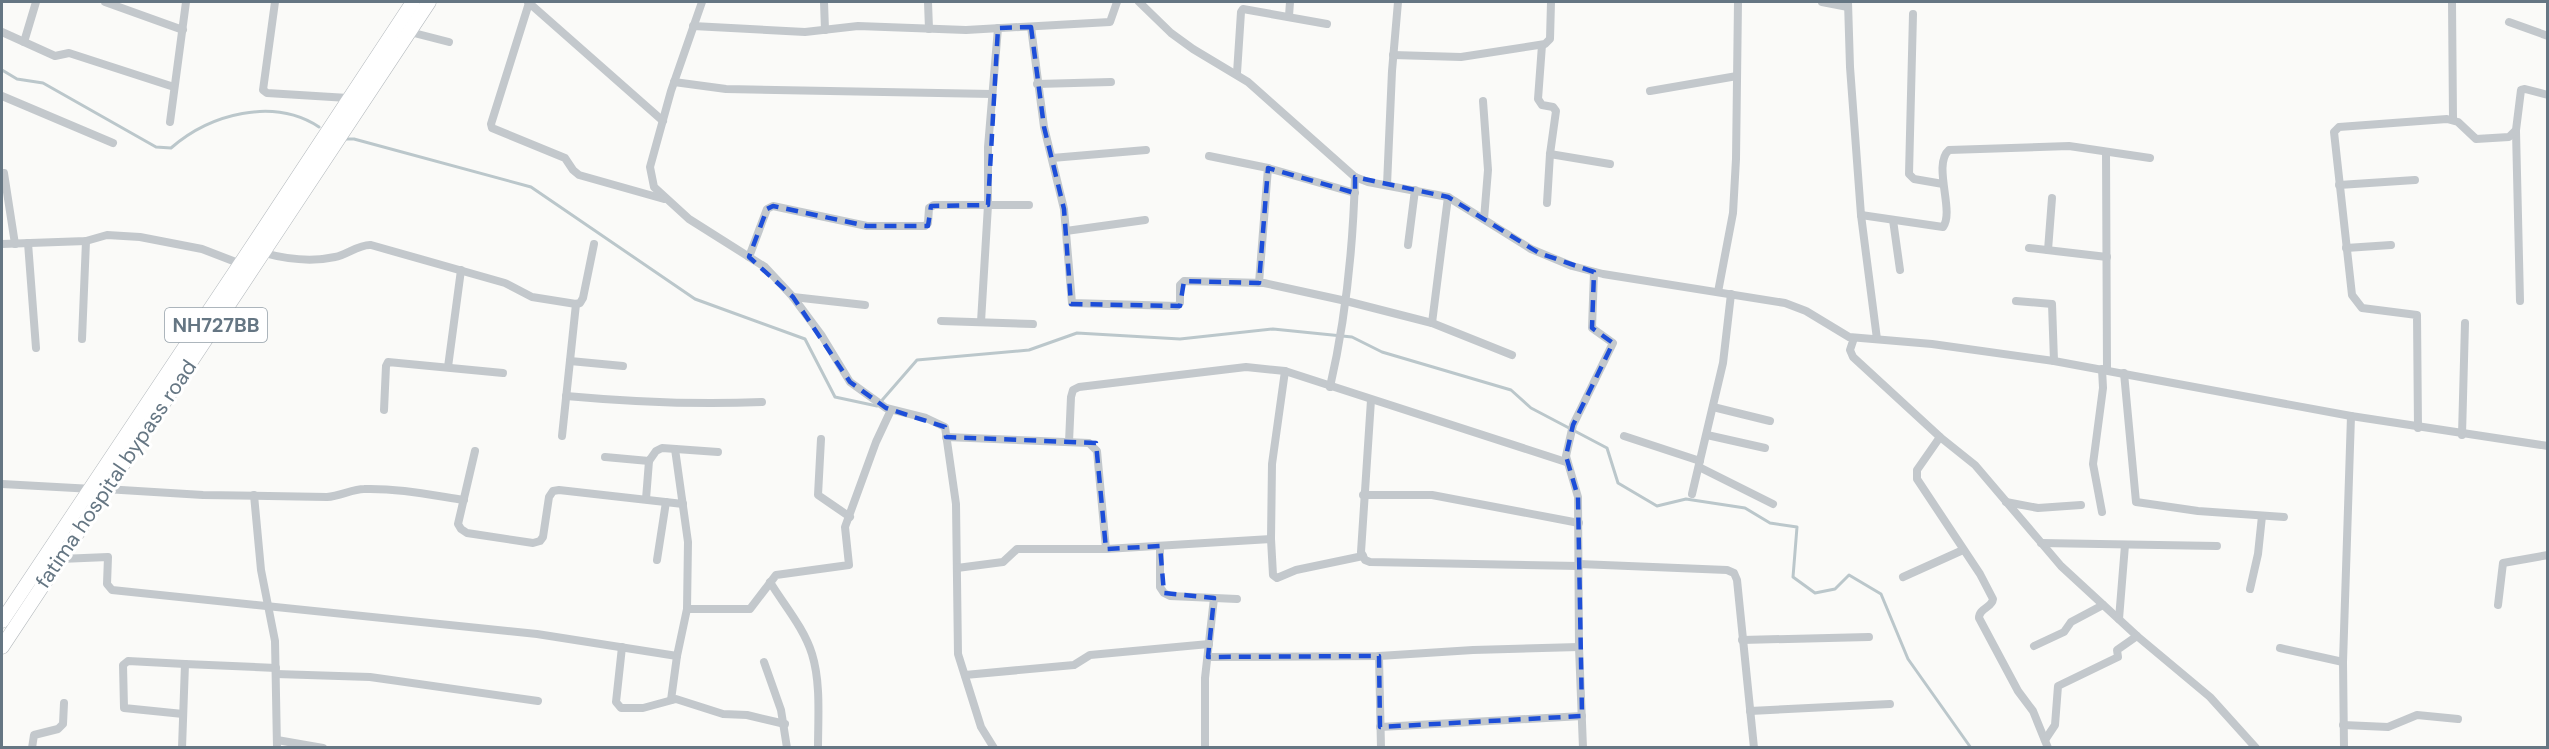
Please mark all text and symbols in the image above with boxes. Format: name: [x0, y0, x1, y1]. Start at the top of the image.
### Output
road number: NH727BB: [165, 308, 267, 342]
street label: fatima hospital bypass road: [29, 354, 203, 594]

